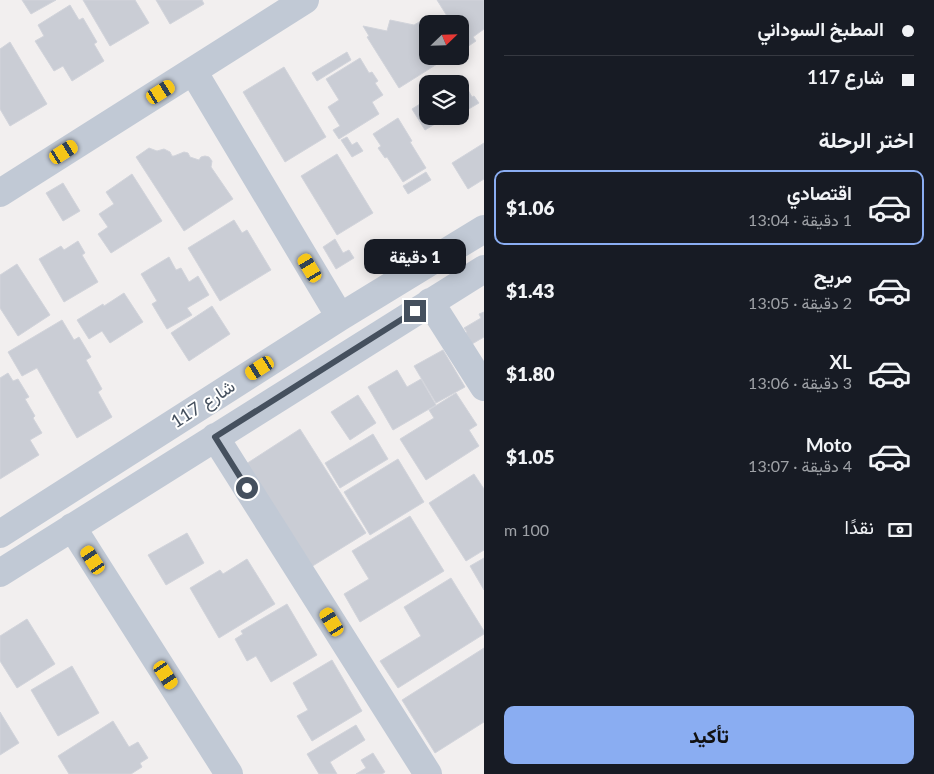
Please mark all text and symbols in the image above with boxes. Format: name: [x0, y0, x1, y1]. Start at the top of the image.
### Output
north arrow: [419, 15, 469, 65]
map controls: [419, 15, 469, 125]
text: المطبخ السوداني: [757, 17, 884, 40]
text: شارع 117: [807, 65, 884, 88]
button: layers: [419, 75, 469, 125]
car: [144, 78, 177, 106]
text: اختر الرحلة: [818, 126, 914, 153]
car: [47, 138, 80, 166]
text: اقتصادي: [787, 181, 852, 204]
icon: car: [867, 185, 912, 230]
text: $1.06: [506, 196, 555, 219]
text: 1 دقيقة · 13:04: [748, 210, 852, 229]
callout: 1 دقيقة: [364, 238, 466, 274]
text: 1 دقيقة: [390, 247, 440, 266]
car: [295, 251, 324, 285]
text: مريح: [814, 264, 852, 287]
icon: car: [867, 268, 912, 313]
text: $1.43: [506, 279, 555, 302]
text: 2 دقيقة · 13:05: [748, 293, 852, 312]
route end: [404, 300, 426, 322]
text: XL: [829, 350, 852, 373]
icon: car: [867, 351, 912, 396]
car: [243, 354, 276, 382]
text: $1.80: [506, 362, 555, 385]
text: 3 دقيقة · 13:06: [748, 373, 852, 392]
street label: شارع 117: [166, 374, 240, 434]
text: Moto: [806, 433, 852, 456]
icon: car: [867, 434, 912, 479]
text: $1.05: [506, 445, 555, 468]
text: 4 دقيقة · 13:07: [748, 456, 852, 475]
route start: [236, 477, 258, 499]
text: نقدًا: [845, 515, 874, 538]
icon: cash: [886, 516, 914, 544]
text: 100 m: [504, 520, 549, 539]
car: [78, 543, 107, 577]
car: [317, 605, 346, 639]
car: [151, 658, 180, 692]
button: تأكيد: [504, 706, 914, 764]

